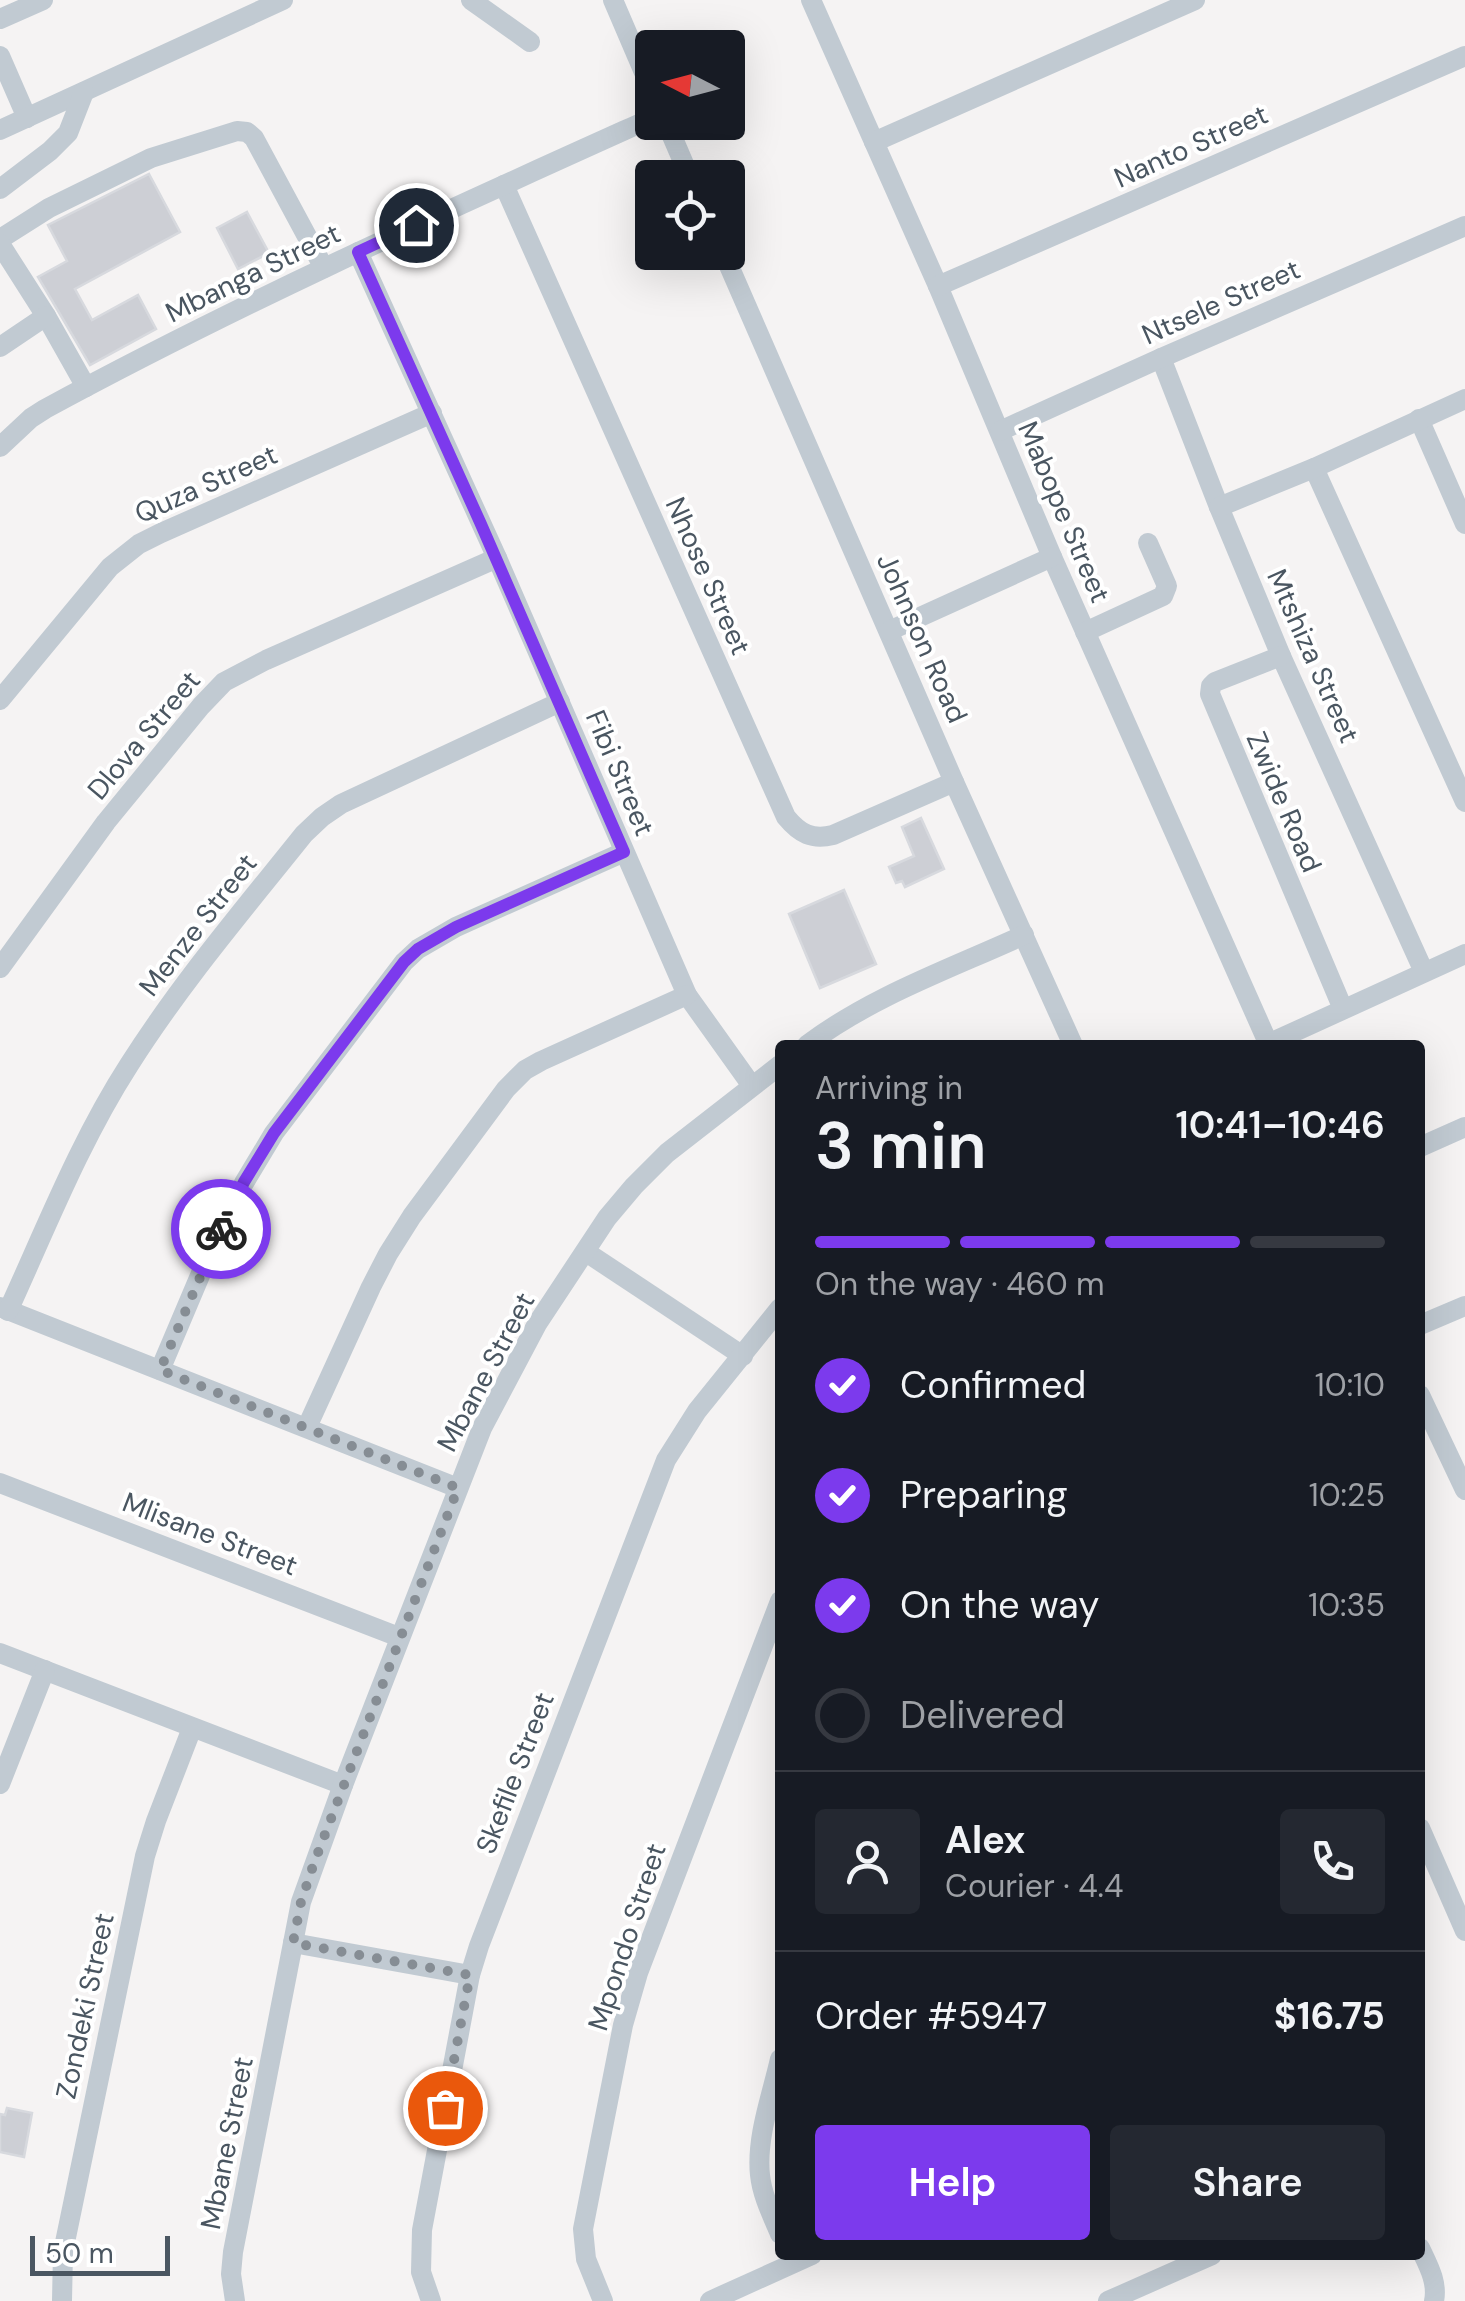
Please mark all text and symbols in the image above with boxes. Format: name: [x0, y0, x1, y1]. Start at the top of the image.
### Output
north arrow: [635, 30, 745, 140]
map controls: [635, 30, 745, 270]
street label: Nanto Street: [1108, 96, 1274, 196]
button: locate: [635, 160, 745, 270]
pin: [374, 183, 459, 268]
icon: home: [389, 198, 444, 253]
street label: Mbanga Street: [159, 215, 347, 331]
street label: Ntsele Street: [1136, 251, 1306, 353]
street label: Mabope Street: [1009, 416, 1119, 608]
street label: Quza Street: [129, 436, 283, 532]
street label: Nhose Street: [657, 491, 759, 661]
street label: Johnson Road: [868, 547, 976, 729]
street label: Mtshiza Street: [1258, 563, 1368, 749]
street label: Dlova Street: [79, 663, 209, 807]
street label: Fibi Street: [577, 705, 663, 841]
street label: Zwide Road: [1238, 726, 1330, 878]
street label: Menze Street: [131, 846, 265, 1004]
text: Arriving in: [815, 1067, 963, 1109]
text: 10:41–10:46: [1175, 1100, 1385, 1150]
text: 3 min: [815, 1104, 986, 1188]
courier: [171, 1179, 271, 1279]
icon: bike: [194, 1202, 249, 1257]
text: On the way · 460 m: [815, 1263, 1105, 1305]
street label: Mbane Street: [429, 1286, 543, 1458]
icon: check: [815, 1358, 870, 1413]
text: Confirmed: [900, 1360, 1086, 1410]
text: 10:10: [1315, 1364, 1385, 1406]
icon: check: [815, 1468, 870, 1523]
text: Preparing: [900, 1470, 1068, 1520]
text: 10:25: [1309, 1474, 1385, 1516]
street label: Mlisane Street: [117, 1484, 303, 1584]
icon: check: [815, 1578, 870, 1633]
text: On the way: [900, 1580, 1099, 1630]
text: 10:35: [1308, 1584, 1385, 1626]
street label: Skefile Street: [467, 1687, 563, 1859]
text: Delivered: [900, 1690, 1065, 1740]
button: person: [815, 1809, 920, 1914]
button: phone: [1280, 1809, 1385, 1914]
text: Alex: [945, 1815, 1025, 1865]
street label: Mpondo Street: [579, 1839, 675, 2035]
text: Courier · 4.4: [945, 1865, 1123, 1907]
street label: Zondeki Street: [47, 1910, 123, 2102]
text: Order #5947: [815, 1991, 1047, 2041]
text: $16.75: [1274, 1991, 1385, 2041]
street label: Mbane Street: [192, 2054, 262, 2232]
pin: [403, 2066, 488, 2151]
icon: bag: [418, 2081, 473, 2136]
button: Help: [815, 2125, 1090, 2240]
button: Share: [1110, 2125, 1385, 2240]
scale bar: [30, 2231, 170, 2276]
text: 50 m: [45, 2235, 114, 2272]

